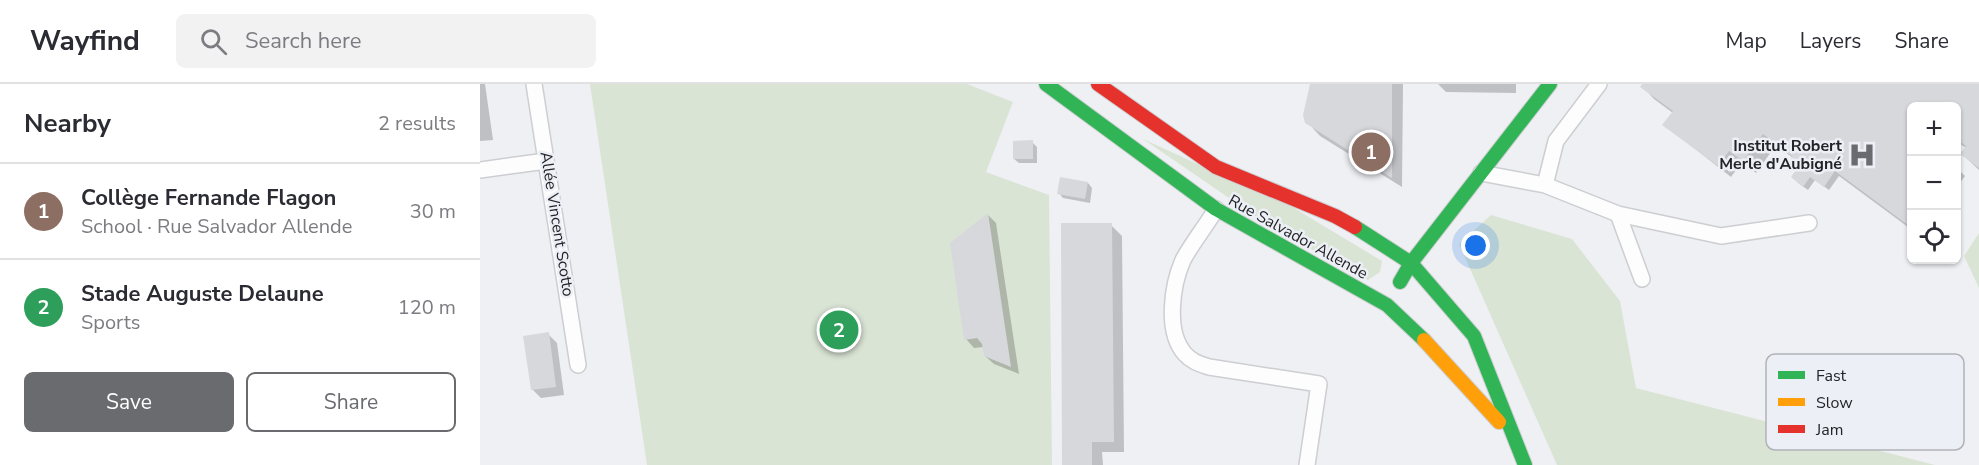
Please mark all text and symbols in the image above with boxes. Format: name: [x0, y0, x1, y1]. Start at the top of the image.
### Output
search box: [176, 14, 596, 68]
text: Wayfind: [30, 22, 140, 60]
icon: search: [197, 25, 230, 58]
text: Search here: [245, 26, 362, 56]
text: Map: [1725, 27, 1767, 55]
text: Layers: [1800, 27, 1861, 55]
text: Share: [1894, 27, 1949, 55]
map controls: [1907, 102, 1961, 264]
button: +: [1907, 102, 1961, 156]
text: Nearby: [24, 106, 111, 141]
text: 2 results: [378, 110, 456, 137]
pin: 1: [1352, 130, 1390, 174]
place label: Institut Robert Merle d'Aubigné: [1719, 135, 1843, 175]
hospital icon: Institut Robert Merle d'Aubigné: [1847, 140, 1877, 170]
street label: Allée Vincent Scotto: [535, 150, 579, 298]
button: −: [1907, 156, 1961, 210]
text: Collège Fernande Flagon: [81, 183, 336, 213]
street label: Rue Salvador Allende: [1224, 189, 1372, 285]
text: 1: [38, 198, 50, 225]
text: 30 m: [410, 198, 456, 225]
button: locate: [1907, 210, 1961, 264]
text: School · Rue Salvador Allende: [81, 213, 352, 240]
your location: [1461, 231, 1490, 260]
text: Stade Auguste Delaune: [81, 279, 324, 309]
text: 2: [38, 294, 50, 321]
text: 120 m: [398, 294, 456, 321]
pin: 2: [820, 308, 858, 352]
text: Sports: [81, 309, 140, 336]
legend: [1766, 354, 1964, 450]
text: Fast: [1816, 365, 1847, 387]
button: Save: [24, 372, 234, 432]
button: Share: [246, 372, 456, 432]
text: Slow: [1816, 392, 1853, 414]
text: Jam: [1815, 419, 1843, 441]

